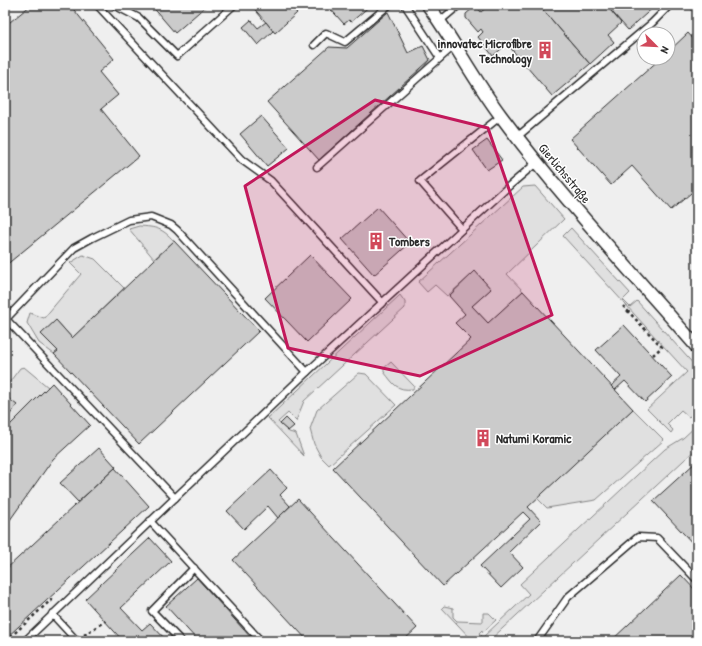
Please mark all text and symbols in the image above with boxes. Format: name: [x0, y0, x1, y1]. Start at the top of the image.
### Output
north arrow: [636, 26, 676, 66]
place label: innovatec Microfibre Technology: [437, 34, 533, 68]
building icon: innovatec Microfibre Technology: [535, 40, 555, 60]
text: N: [657, 45, 673, 56]
street label: Gierlichsstraße: [535, 139, 595, 207]
building icon: Tombers: [366, 231, 386, 251]
place label: Tombers: [388, 232, 430, 250]
building icon: Natumi Koramic: [473, 428, 493, 448]
place label: Natumi Koramic: [496, 429, 572, 447]

